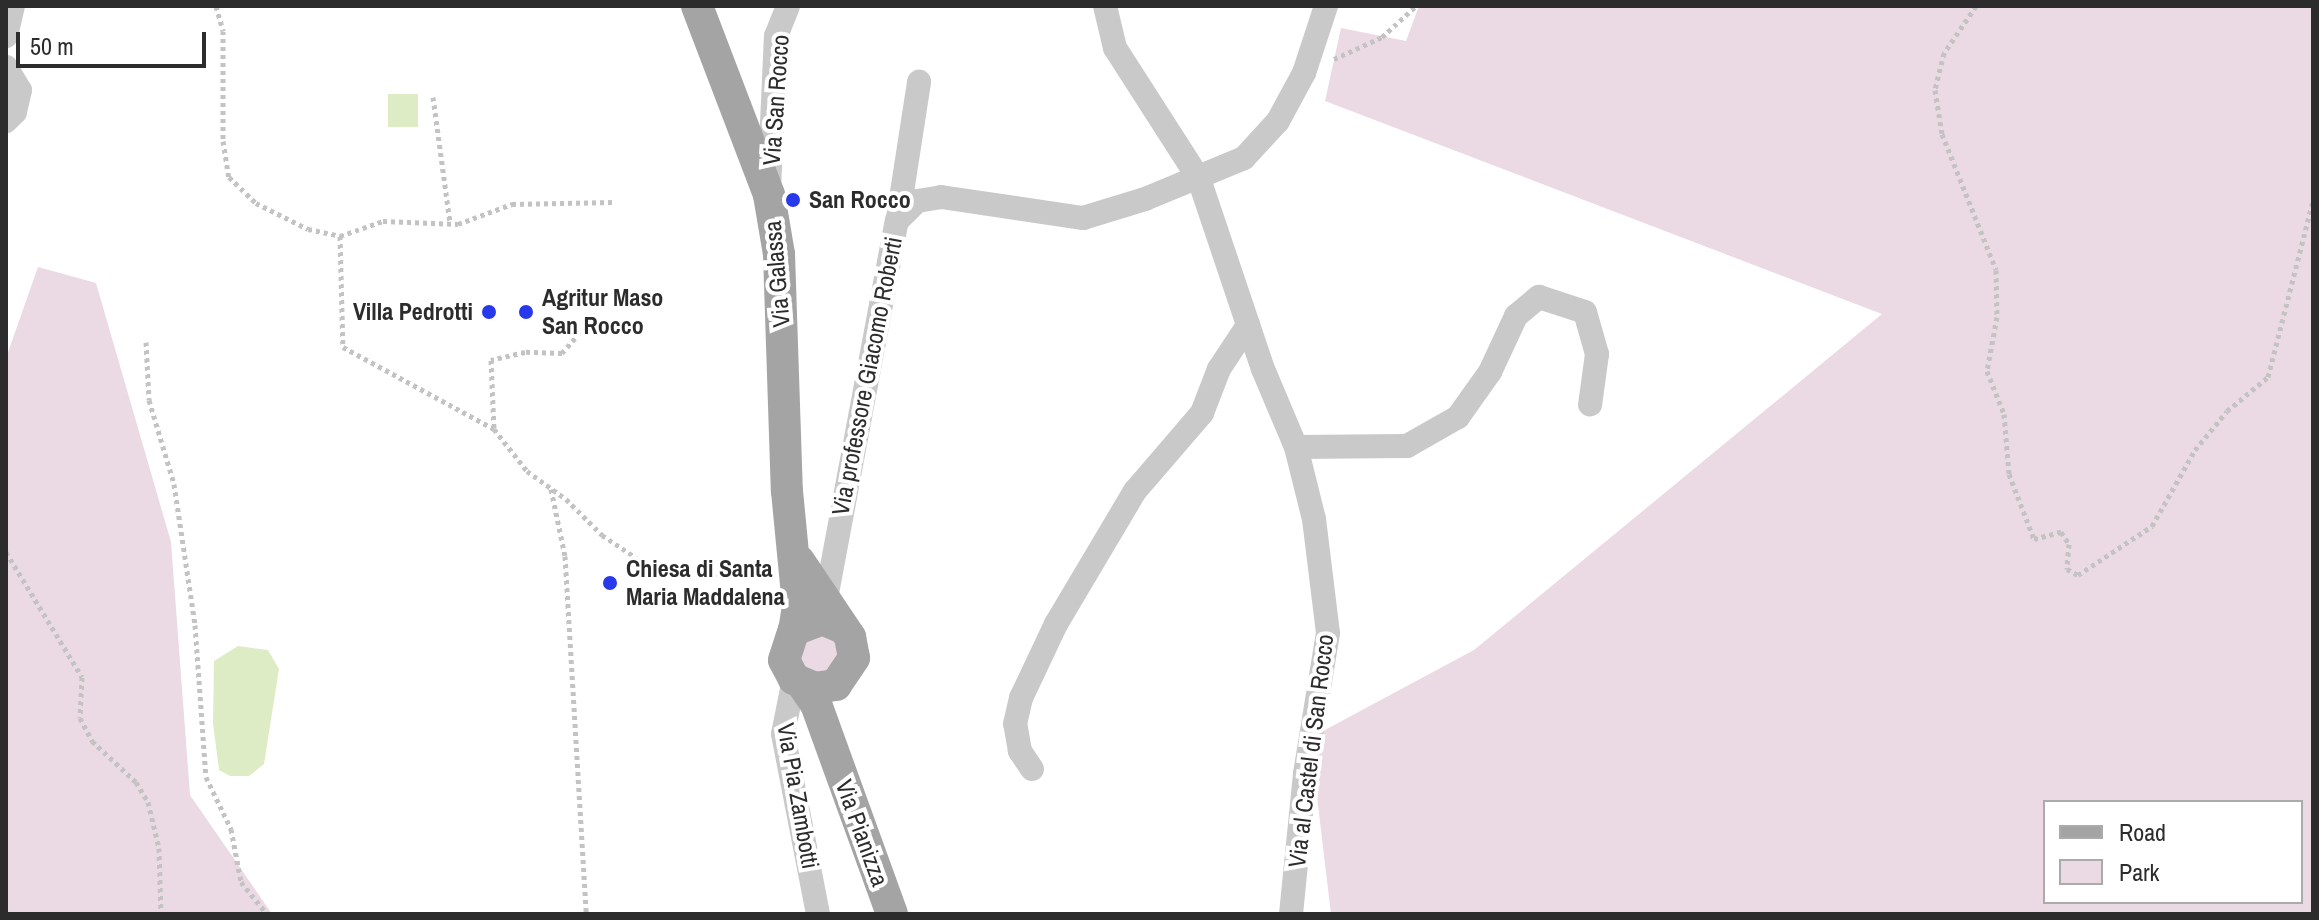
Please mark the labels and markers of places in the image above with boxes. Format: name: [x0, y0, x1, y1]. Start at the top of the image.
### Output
place label: San Rocco: [809, 186, 911, 214]
marker: San Rocco: [784, 191, 802, 209]
place label: Agritur Maso San Rocco: [542, 284, 663, 340]
place label: Villa Pedrotti: [353, 298, 473, 326]
marker: Villa Pedrotti: [480, 303, 498, 321]
marker: Agritur Maso San Rocco: [517, 303, 535, 321]
place label: Chiesa di Santa Maria Maddalena: [626, 555, 785, 611]
marker: Chiesa di Santa Maria Maddalena: [601, 574, 619, 592]

